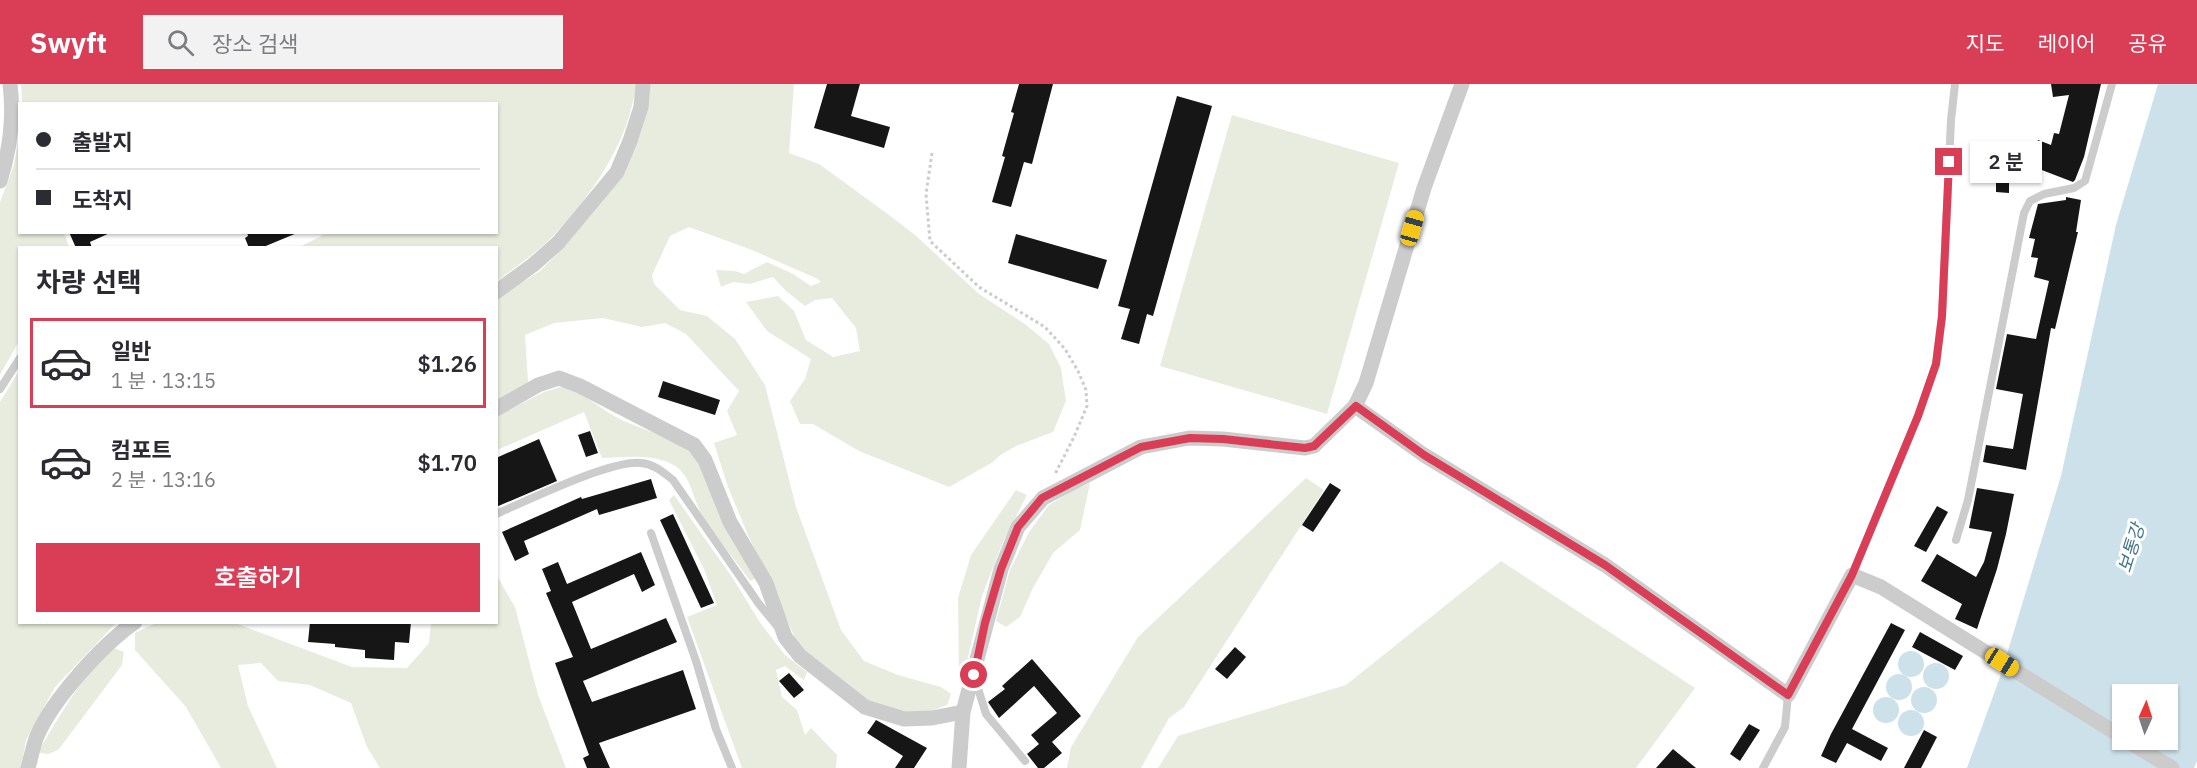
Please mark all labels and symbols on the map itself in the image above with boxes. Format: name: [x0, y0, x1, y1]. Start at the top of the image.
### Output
callout: 2 분: [1970, 141, 2042, 183]
route end: [1935, 148, 1962, 175]
car: [1398, 208, 1426, 248]
water label: 보통강: [2113, 519, 2150, 575]
car: [1982, 645, 2022, 679]
route start: [960, 661, 987, 688]
north arrow: [2112, 684, 2178, 750]

